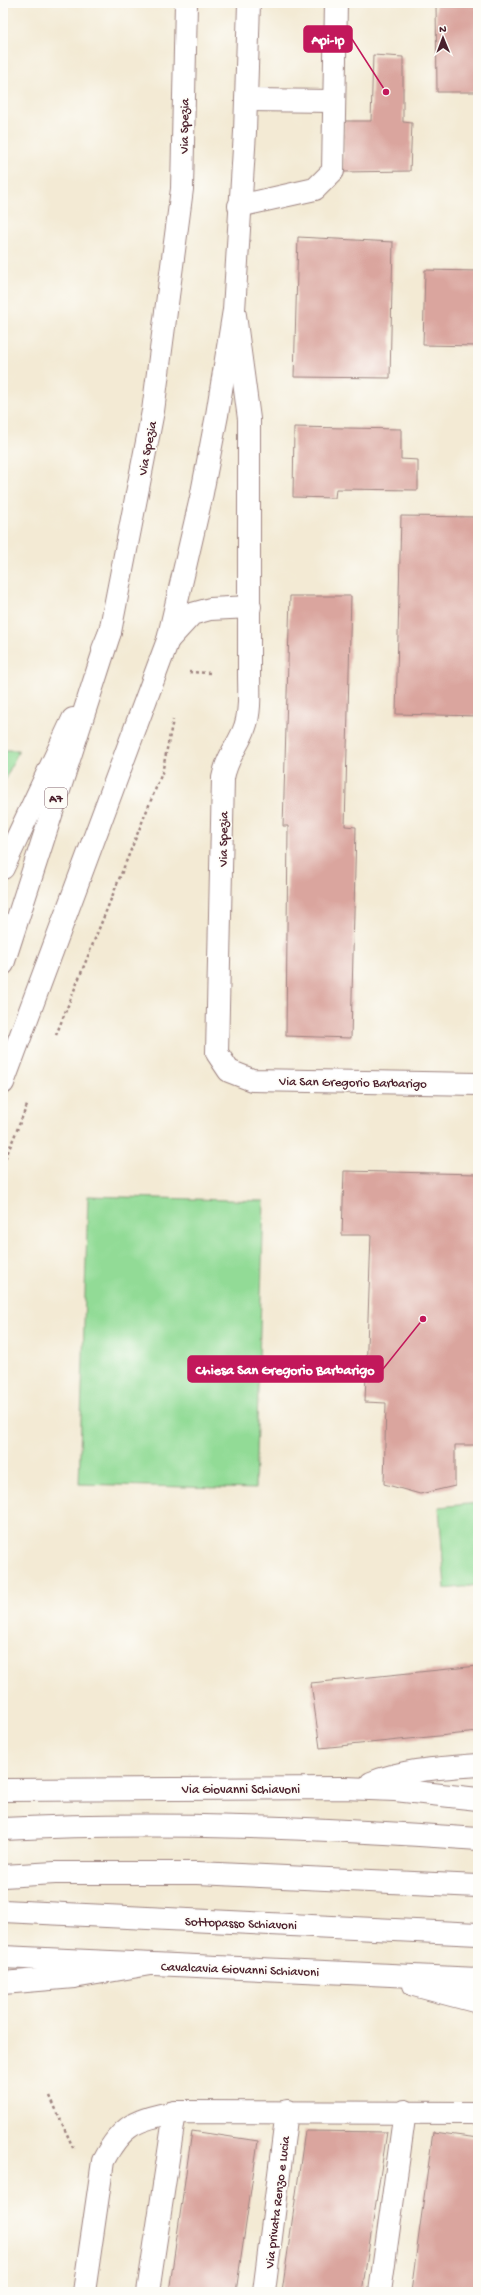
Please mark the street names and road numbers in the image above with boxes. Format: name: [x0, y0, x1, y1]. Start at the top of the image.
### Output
street label: Via Spezia: [178, 98, 193, 155]
street label: Via Spezia: [136, 419, 161, 478]
road number: A7: [45, 788, 67, 808]
street label: Via Spezia: [217, 811, 232, 868]
street label: Via San Gregorio Barbarigo: [278, 1075, 427, 1092]
street label: Via Giovanni Schiavoni: [181, 1783, 300, 1798]
street label: Sottopasso Schiavoni: [185, 1915, 297, 1934]
street label: Cavalcavia Giovanni Schiavoni: [160, 1960, 320, 1981]
street label: Via privata Renzo e Lucia: [263, 2135, 294, 2270]

